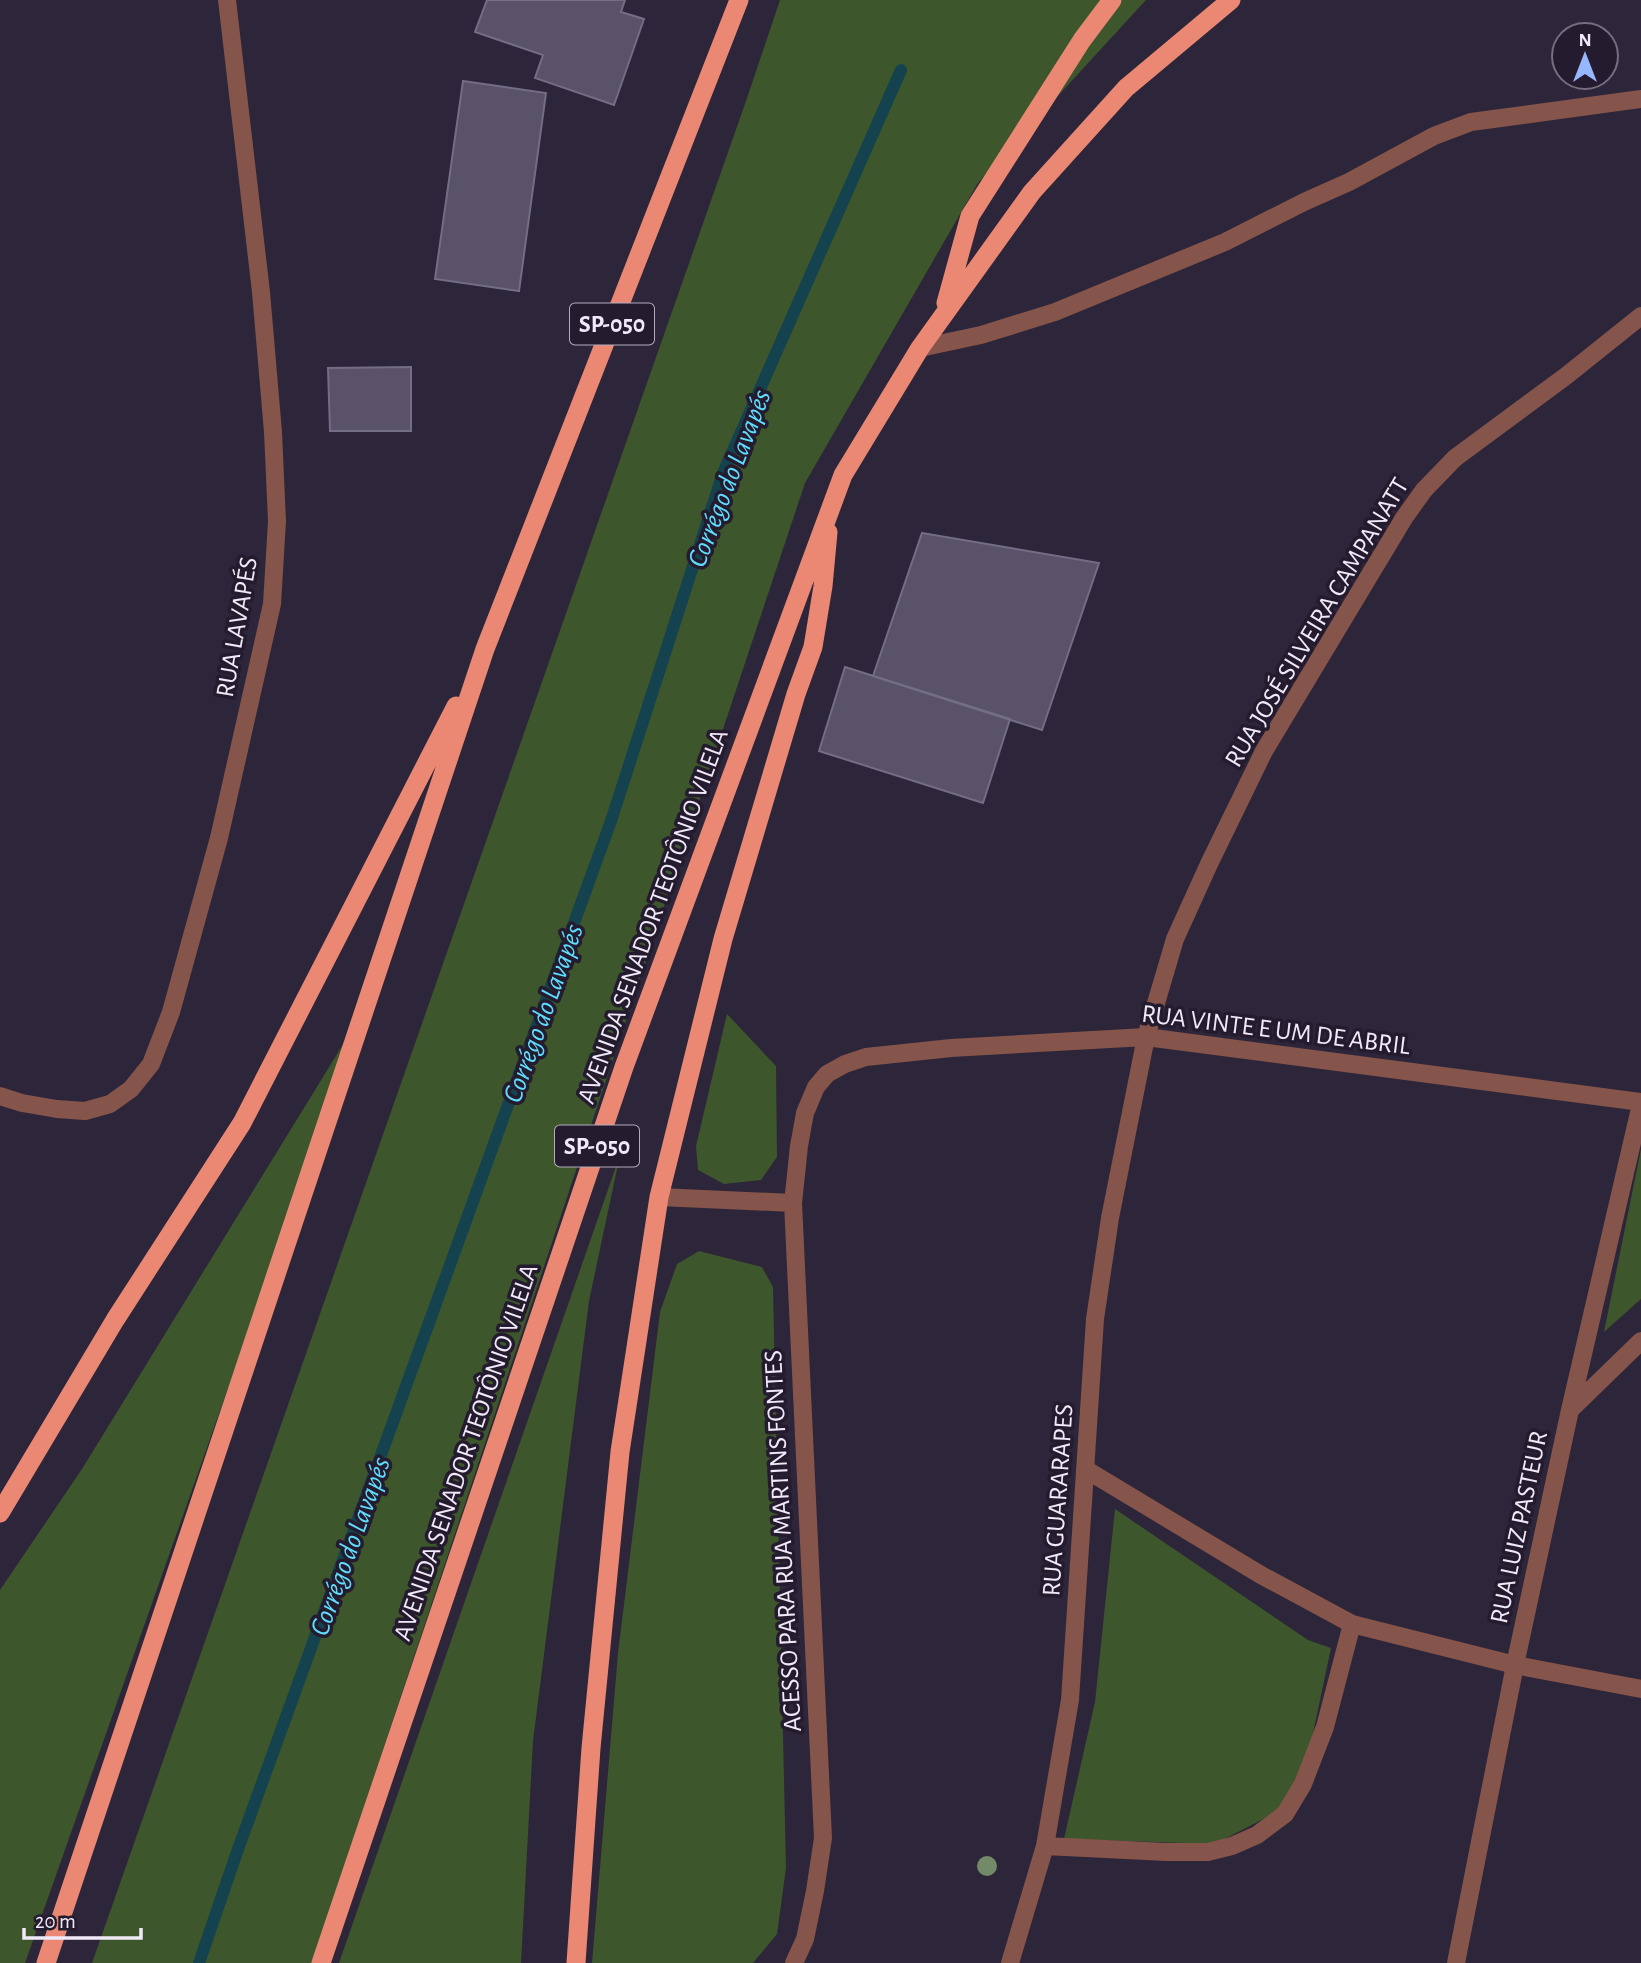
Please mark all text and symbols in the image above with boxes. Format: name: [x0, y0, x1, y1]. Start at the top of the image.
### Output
north arrow: [1550, 21, 1620, 91]
text: N: [1578, 31, 1592, 50]
road number: SP-050: [570, 304, 654, 344]
water label: Corrégo do Lavapés: [683, 386, 777, 571]
street label: RUA JOSÉ SILVEIRA CAMPANATT: [1218, 472, 1414, 772]
street label: RUA LAVAPÉS: [210, 555, 262, 699]
street label: AVENIDA SENADOR TEOTÔNIO VILELA: [571, 725, 733, 1107]
water label: Corrégo do Lavapés: [499, 921, 589, 1106]
street label: RUA VINTE E UM DE ABRIL: [1140, 1001, 1412, 1059]
road number: SP-050: [555, 1126, 639, 1166]
street label: AVENIDA SENADOR TEOTÔNIO VILELA: [387, 1260, 543, 1644]
street label: ACESSO PARA RUA MARTINS FONTES: [760, 1350, 806, 1732]
street label: RUA GUARARAPES: [1038, 1403, 1078, 1597]
street label: RUA LUIZ PASTEUR: [1486, 1429, 1552, 1626]
water label: Corrégo do Lavapés: [306, 1454, 396, 1639]
scale bar: [24, 1896, 142, 1940]
text: 20 m: [35, 1911, 76, 1932]

